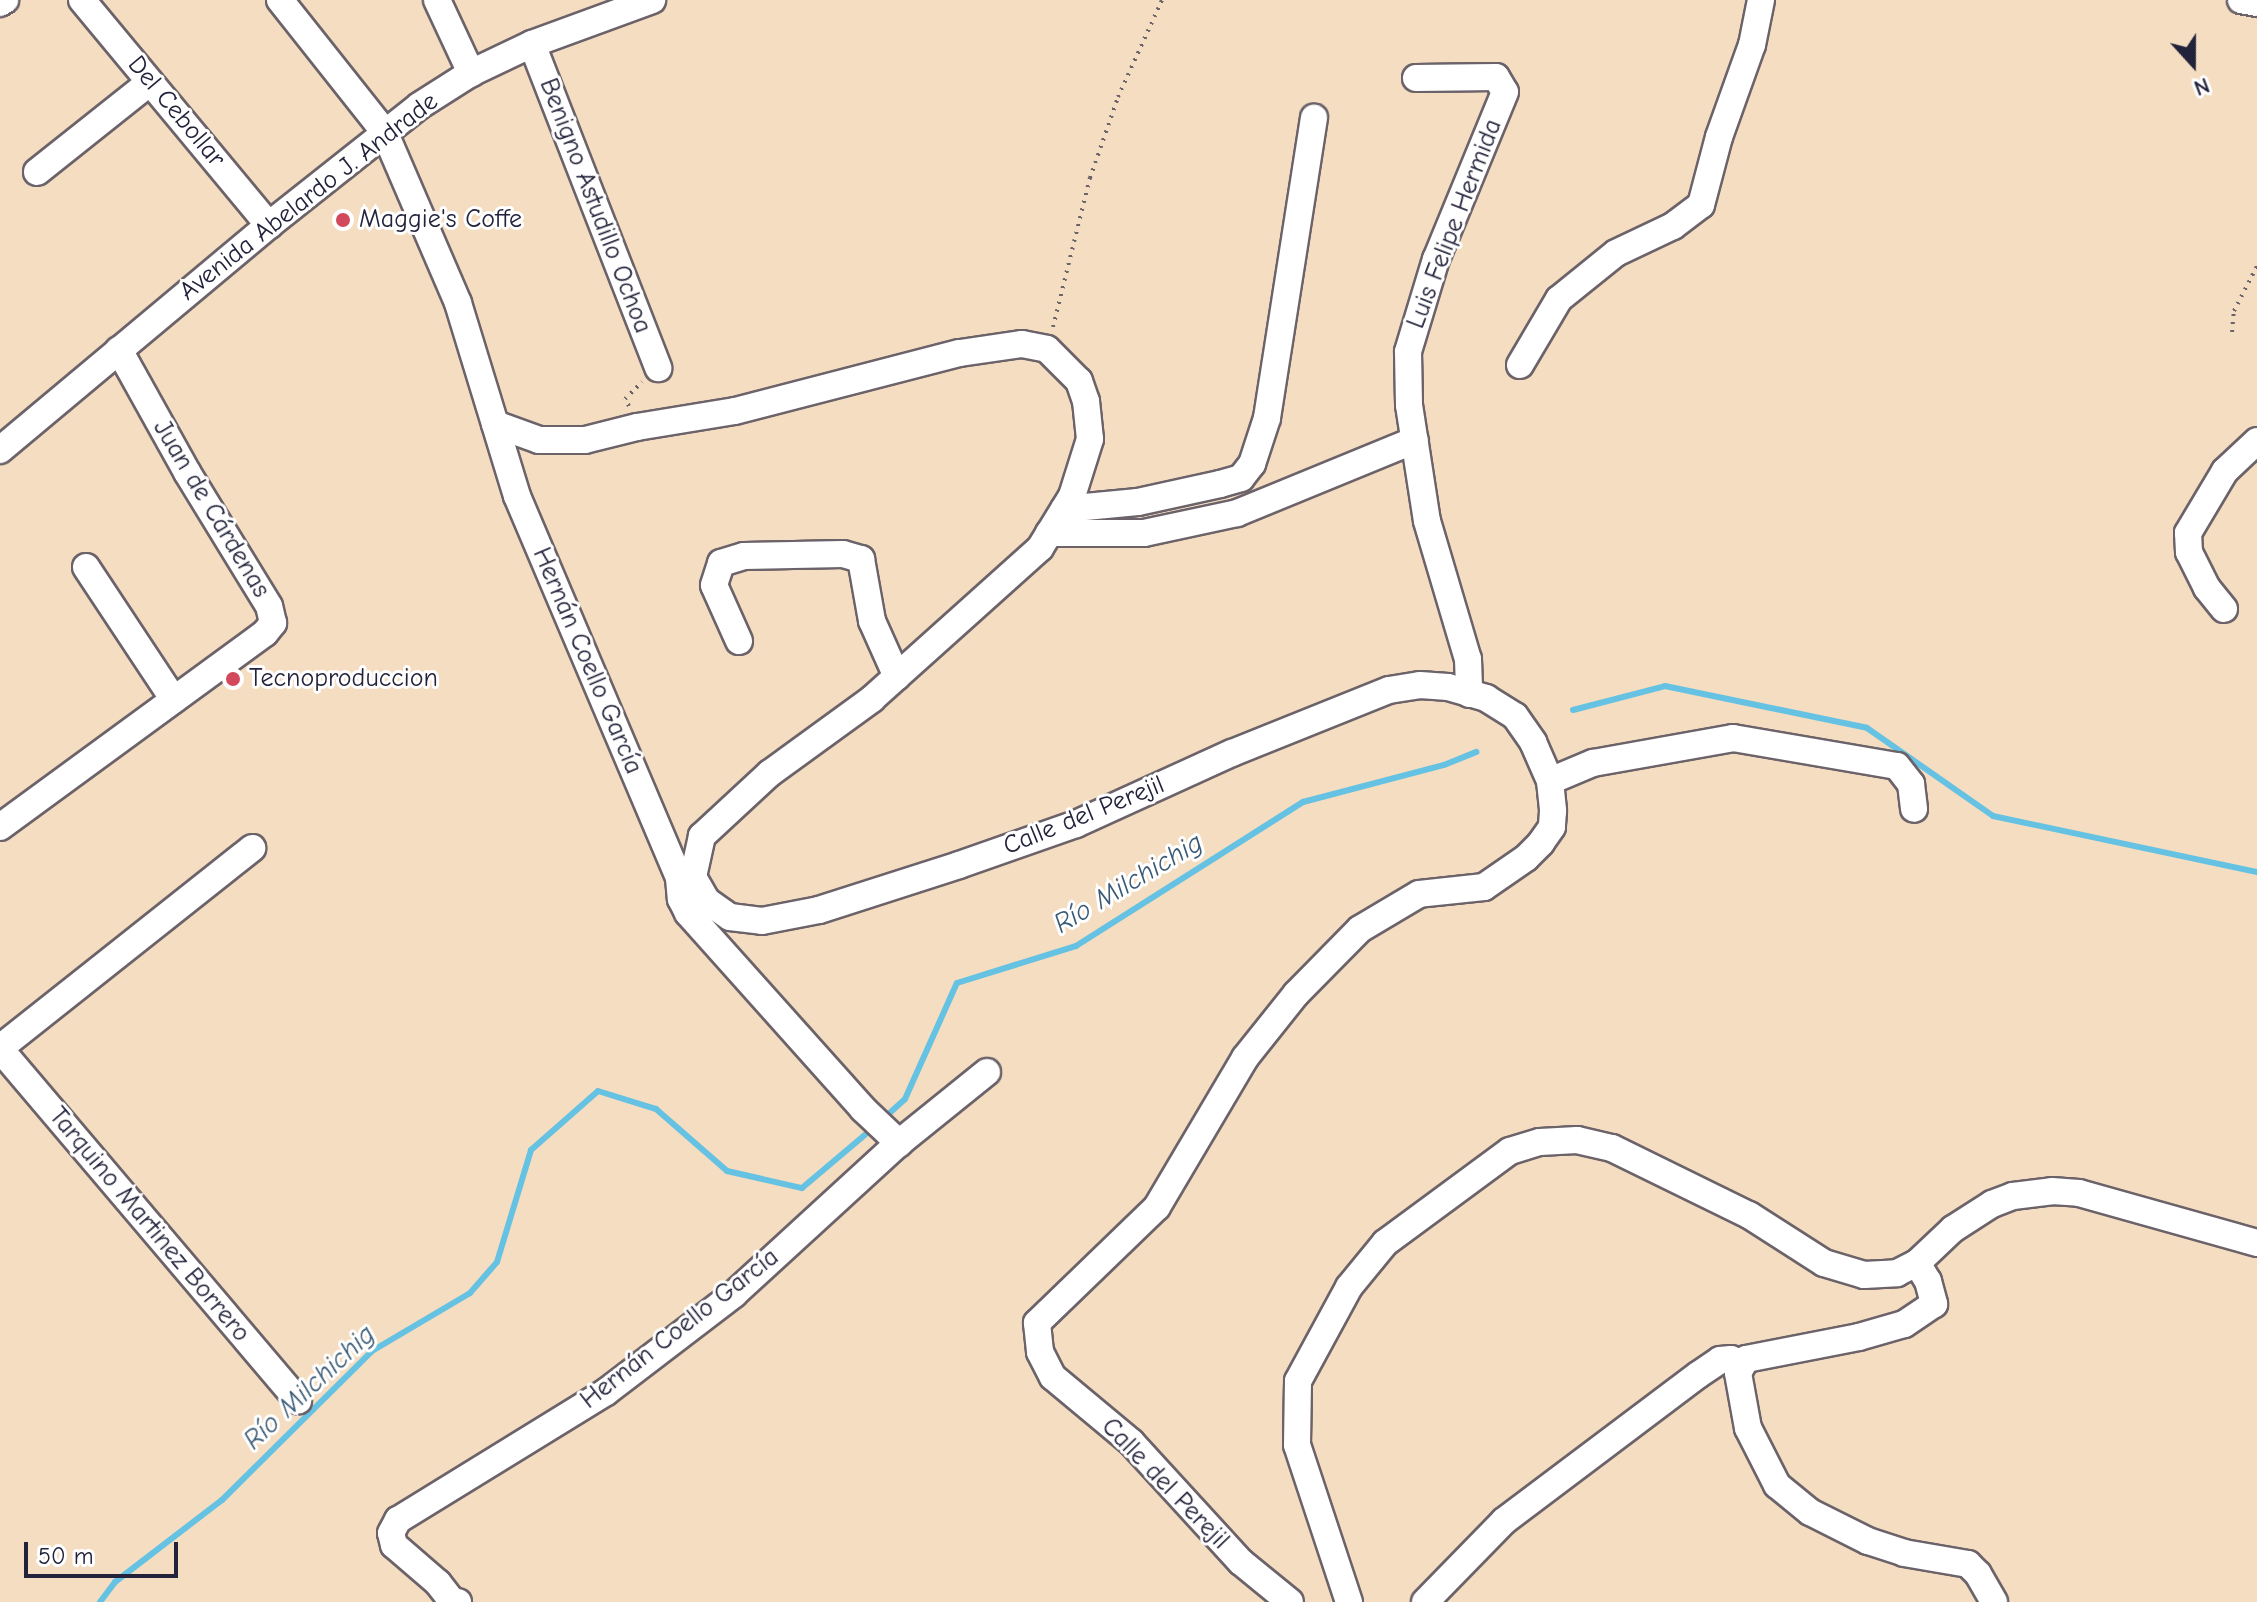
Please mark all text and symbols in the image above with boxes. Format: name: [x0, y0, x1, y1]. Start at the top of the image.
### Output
north arrow: [2153, 24, 2233, 104]
street label: Del Cebollar: [120, 50, 232, 174]
text: N: [2190, 72, 2213, 101]
street label: Benigno Astudillo Ochoa: [532, 74, 658, 338]
street label: Avenida Abelardo J. Andrade: [174, 86, 444, 308]
street label: Luis Felipe Hermida: [1401, 115, 1509, 333]
place label: Maggie's Coffe: [359, 204, 522, 236]
marker: Maggie's Coffe: [334, 211, 352, 229]
street label: Juan de Cárdenas: [146, 415, 276, 603]
street label: Hernán Coello García: [525, 543, 649, 779]
place label: Tecnoproduccion: [249, 663, 438, 695]
marker: Tecnoproduccion: [224, 670, 242, 688]
street label: Calle del Perejil: [999, 770, 1169, 862]
water label: Río Milchichig: [1047, 825, 1209, 941]
street label: Tarquino Martinez Borrero: [42, 1101, 256, 1349]
street label: Hernán Coello García: [575, 1242, 785, 1416]
water label: Río Milchichig: [236, 1318, 382, 1456]
street label: Calle del Perejil: [1094, 1412, 1236, 1556]
scale bar: [28, 1526, 182, 1576]
text: 50 m: [38, 1542, 94, 1570]

